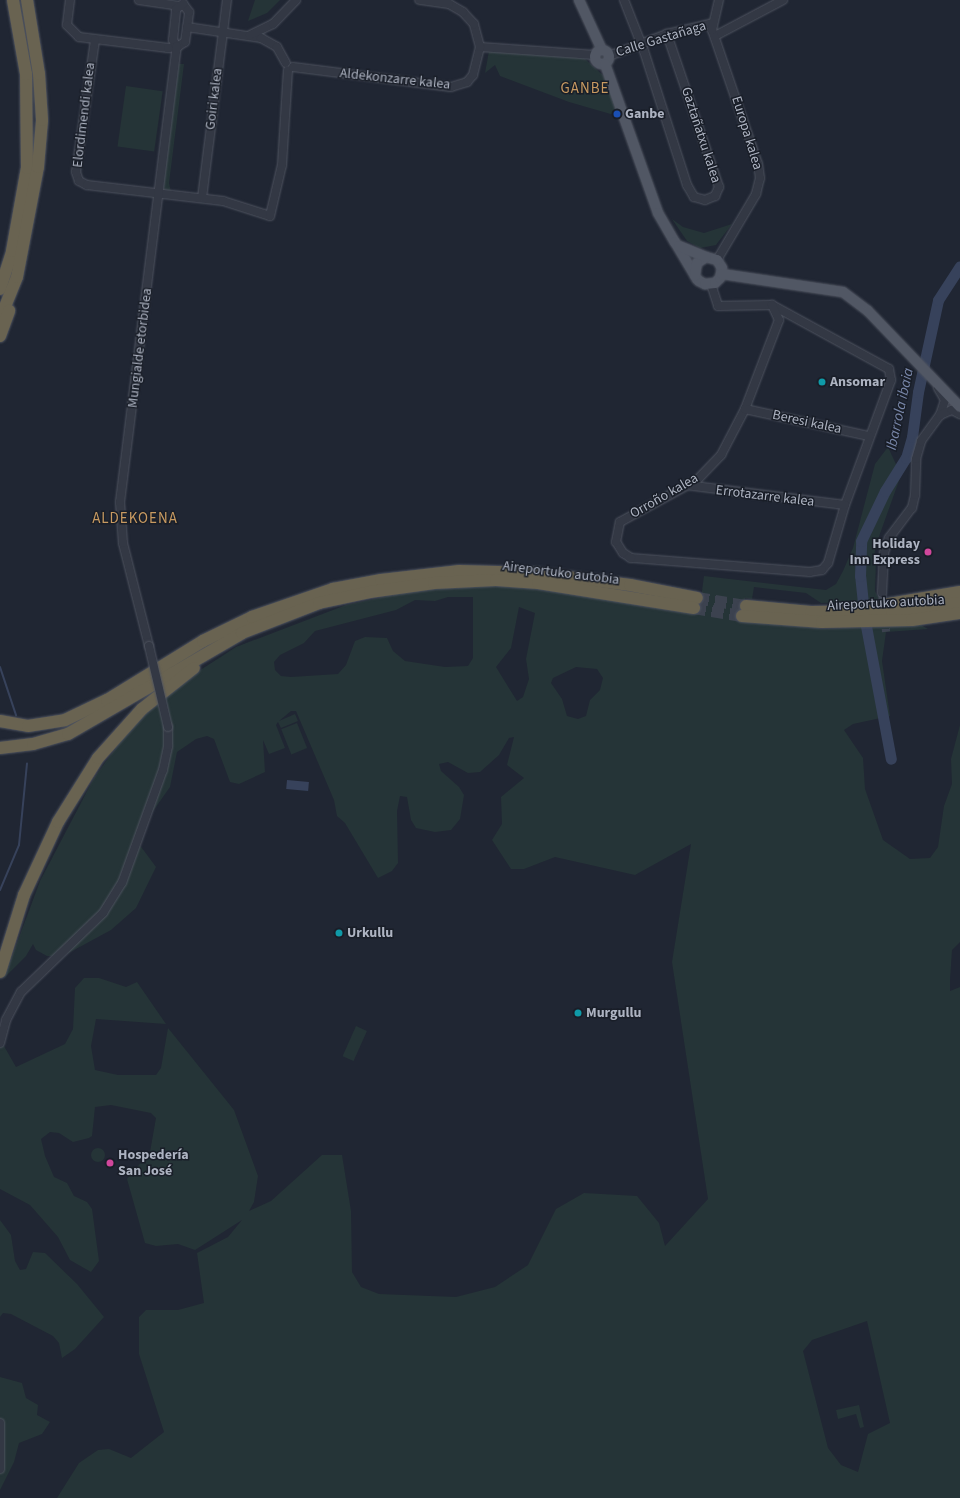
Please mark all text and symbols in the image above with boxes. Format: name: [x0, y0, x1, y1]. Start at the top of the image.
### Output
street label: Calle Gastañaga: [614, 17, 708, 61]
street label: Elordimendi kalea: [69, 61, 99, 169]
street label: Aldekonzarre kalea: [339, 65, 451, 93]
street label: Goiri kalea: [202, 67, 226, 131]
district label: GANBE: [561, 80, 609, 98]
street label: Gaztañatxu kalea: [678, 85, 724, 185]
street label: Europa kalea: [728, 94, 766, 172]
place label: Ganbe: [625, 106, 665, 122]
marker: Ganbe: [612, 109, 622, 119]
street label: Mungialde etorbidea: [124, 287, 156, 409]
water label: Ibarrola ibaia: [883, 366, 917, 452]
place label: Ansomar: [830, 374, 885, 390]
marker: Ansomar: [817, 377, 827, 387]
street label: Beresi kalea: [771, 406, 843, 438]
street label: Orroño kalea: [627, 470, 701, 522]
street label: Errotazarre kalea: [715, 482, 815, 510]
district label: ALDEKOENA: [92, 510, 178, 528]
place label: Holiday Inn Express: [850, 536, 920, 568]
marker: Holiday Inn Express: [923, 547, 933, 557]
street label: Aireportuko autobia: [502, 558, 620, 588]
street label: Aireportuko autobia: [827, 592, 945, 614]
place label: Urkullu: [347, 925, 393, 941]
marker: Urkullu: [334, 928, 344, 938]
place label: Murgullu: [586, 1005, 641, 1021]
marker: Murgullu: [573, 1008, 583, 1018]
place label: Hospedería San José: [118, 1147, 189, 1180]
marker: Hospedería San José: [105, 1158, 115, 1168]

